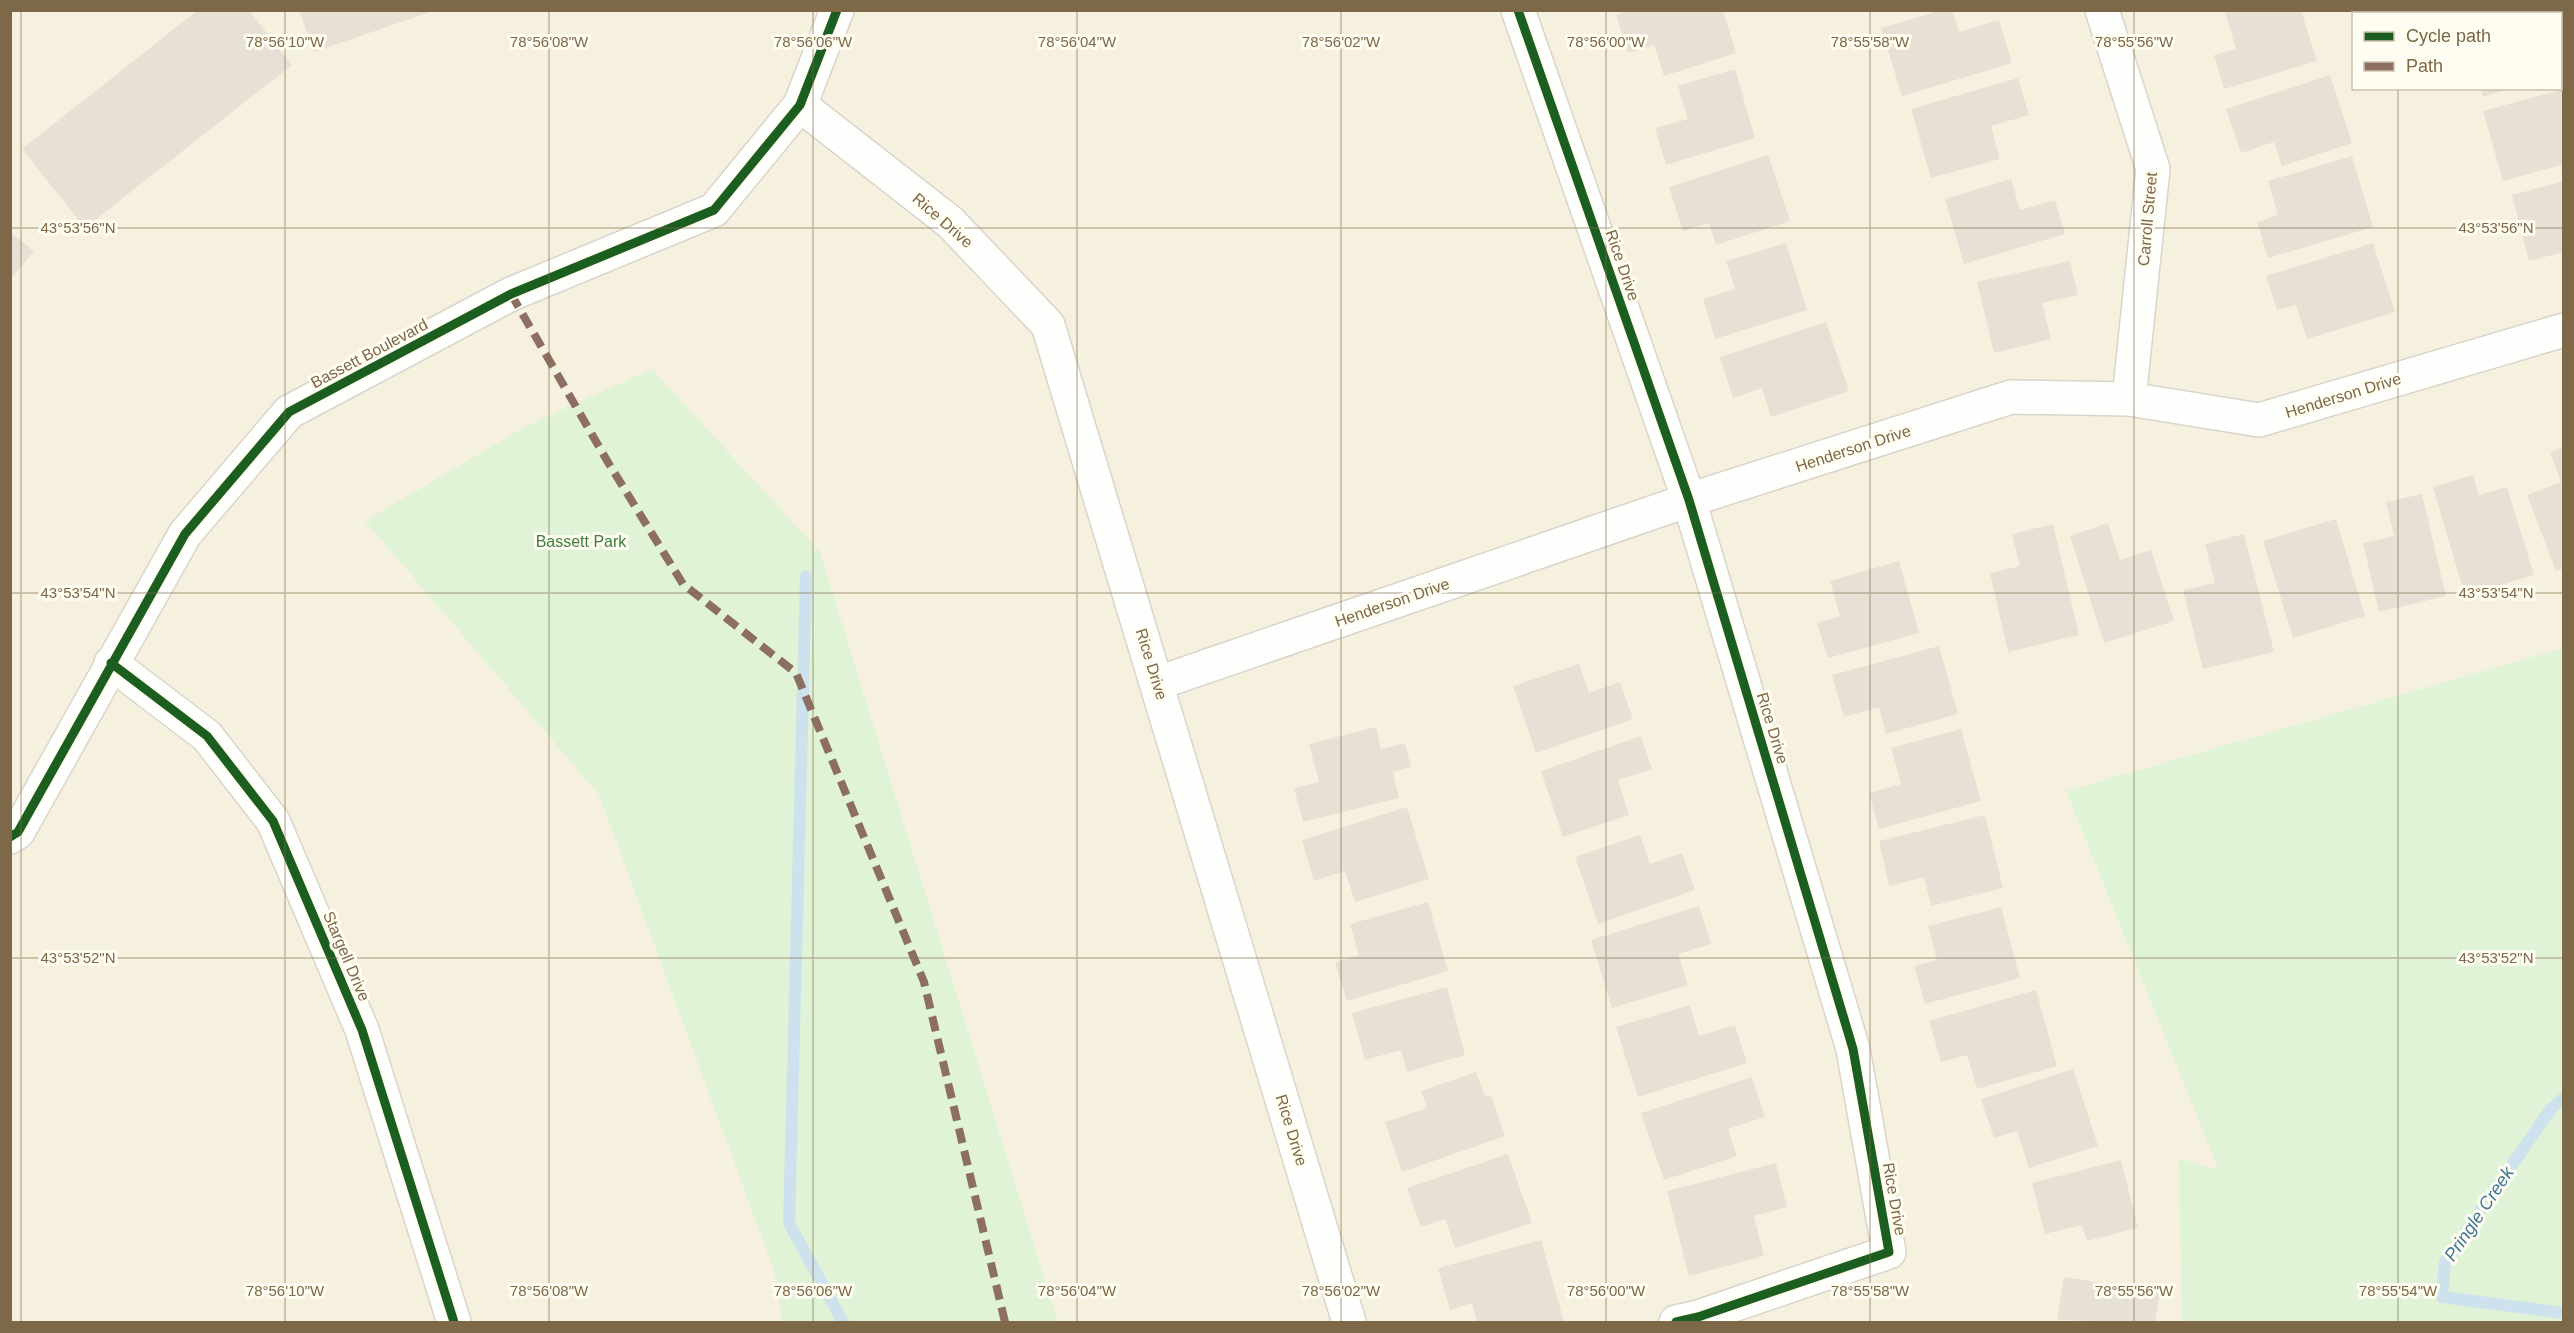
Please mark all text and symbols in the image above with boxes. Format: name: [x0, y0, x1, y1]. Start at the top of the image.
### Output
legend: [2352, 12, 2562, 90]
text: Cycle path: [2406, 26, 2491, 46]
text: 78°56'10"W: [246, 33, 325, 50]
text: 78°56'08"W: [510, 33, 589, 50]
text: 78°56'06"W: [774, 33, 853, 50]
text: 78°56'04"W: [1038, 33, 1117, 50]
text: 78°56'02"W: [1302, 33, 1381, 50]
text: 78°56'00"W: [1567, 33, 1646, 50]
text: 78°55'58"W: [1831, 33, 1910, 50]
text: 78°55'56"W: [2095, 33, 2174, 50]
text: Path: [2406, 56, 2443, 76]
street label: Carroll Street: [2135, 171, 2160, 267]
street label: Rice Drive: [909, 190, 976, 251]
text: 43°53'56"N: [40, 219, 116, 236]
text: 43°53'56"N: [2458, 219, 2534, 236]
street label: Rice Drive: [1602, 228, 1643, 303]
street label: Bassett Boulevard: [308, 315, 431, 391]
street label: Henderson Drive: [2283, 370, 2403, 421]
street label: Henderson Drive: [1793, 422, 1913, 475]
park label: Bassett Park: [536, 533, 627, 550]
street label: Henderson Drive: [1333, 575, 1452, 630]
text: 43°53'54"N: [40, 584, 116, 601]
text: 43°53'54"N: [2458, 584, 2534, 601]
street label: Rice Drive: [1133, 626, 1170, 702]
street label: Rice Drive: [1754, 690, 1791, 766]
street label: Stargell Drive: [320, 909, 373, 1004]
text: 43°53'52"N: [40, 949, 116, 966]
text: 43°53'52"N: [2458, 949, 2534, 966]
street label: Rice Drive: [1273, 1092, 1310, 1168]
street label: Rice Drive: [1880, 1161, 1909, 1237]
water label: Pringle Creek: [2440, 1162, 2518, 1265]
text: 78°56'10"W: [246, 1282, 325, 1299]
text: 78°56'08"W: [510, 1282, 589, 1299]
text: 78°56'06"W: [774, 1282, 853, 1299]
text: 78°56'04"W: [1038, 1282, 1117, 1299]
text: 78°56'02"W: [1302, 1282, 1381, 1299]
text: 78°56'00"W: [1567, 1282, 1646, 1299]
text: 78°55'58"W: [1831, 1282, 1910, 1299]
text: 78°55'56"W: [2095, 1282, 2174, 1299]
text: 78°55'54"W: [2359, 1282, 2438, 1299]

